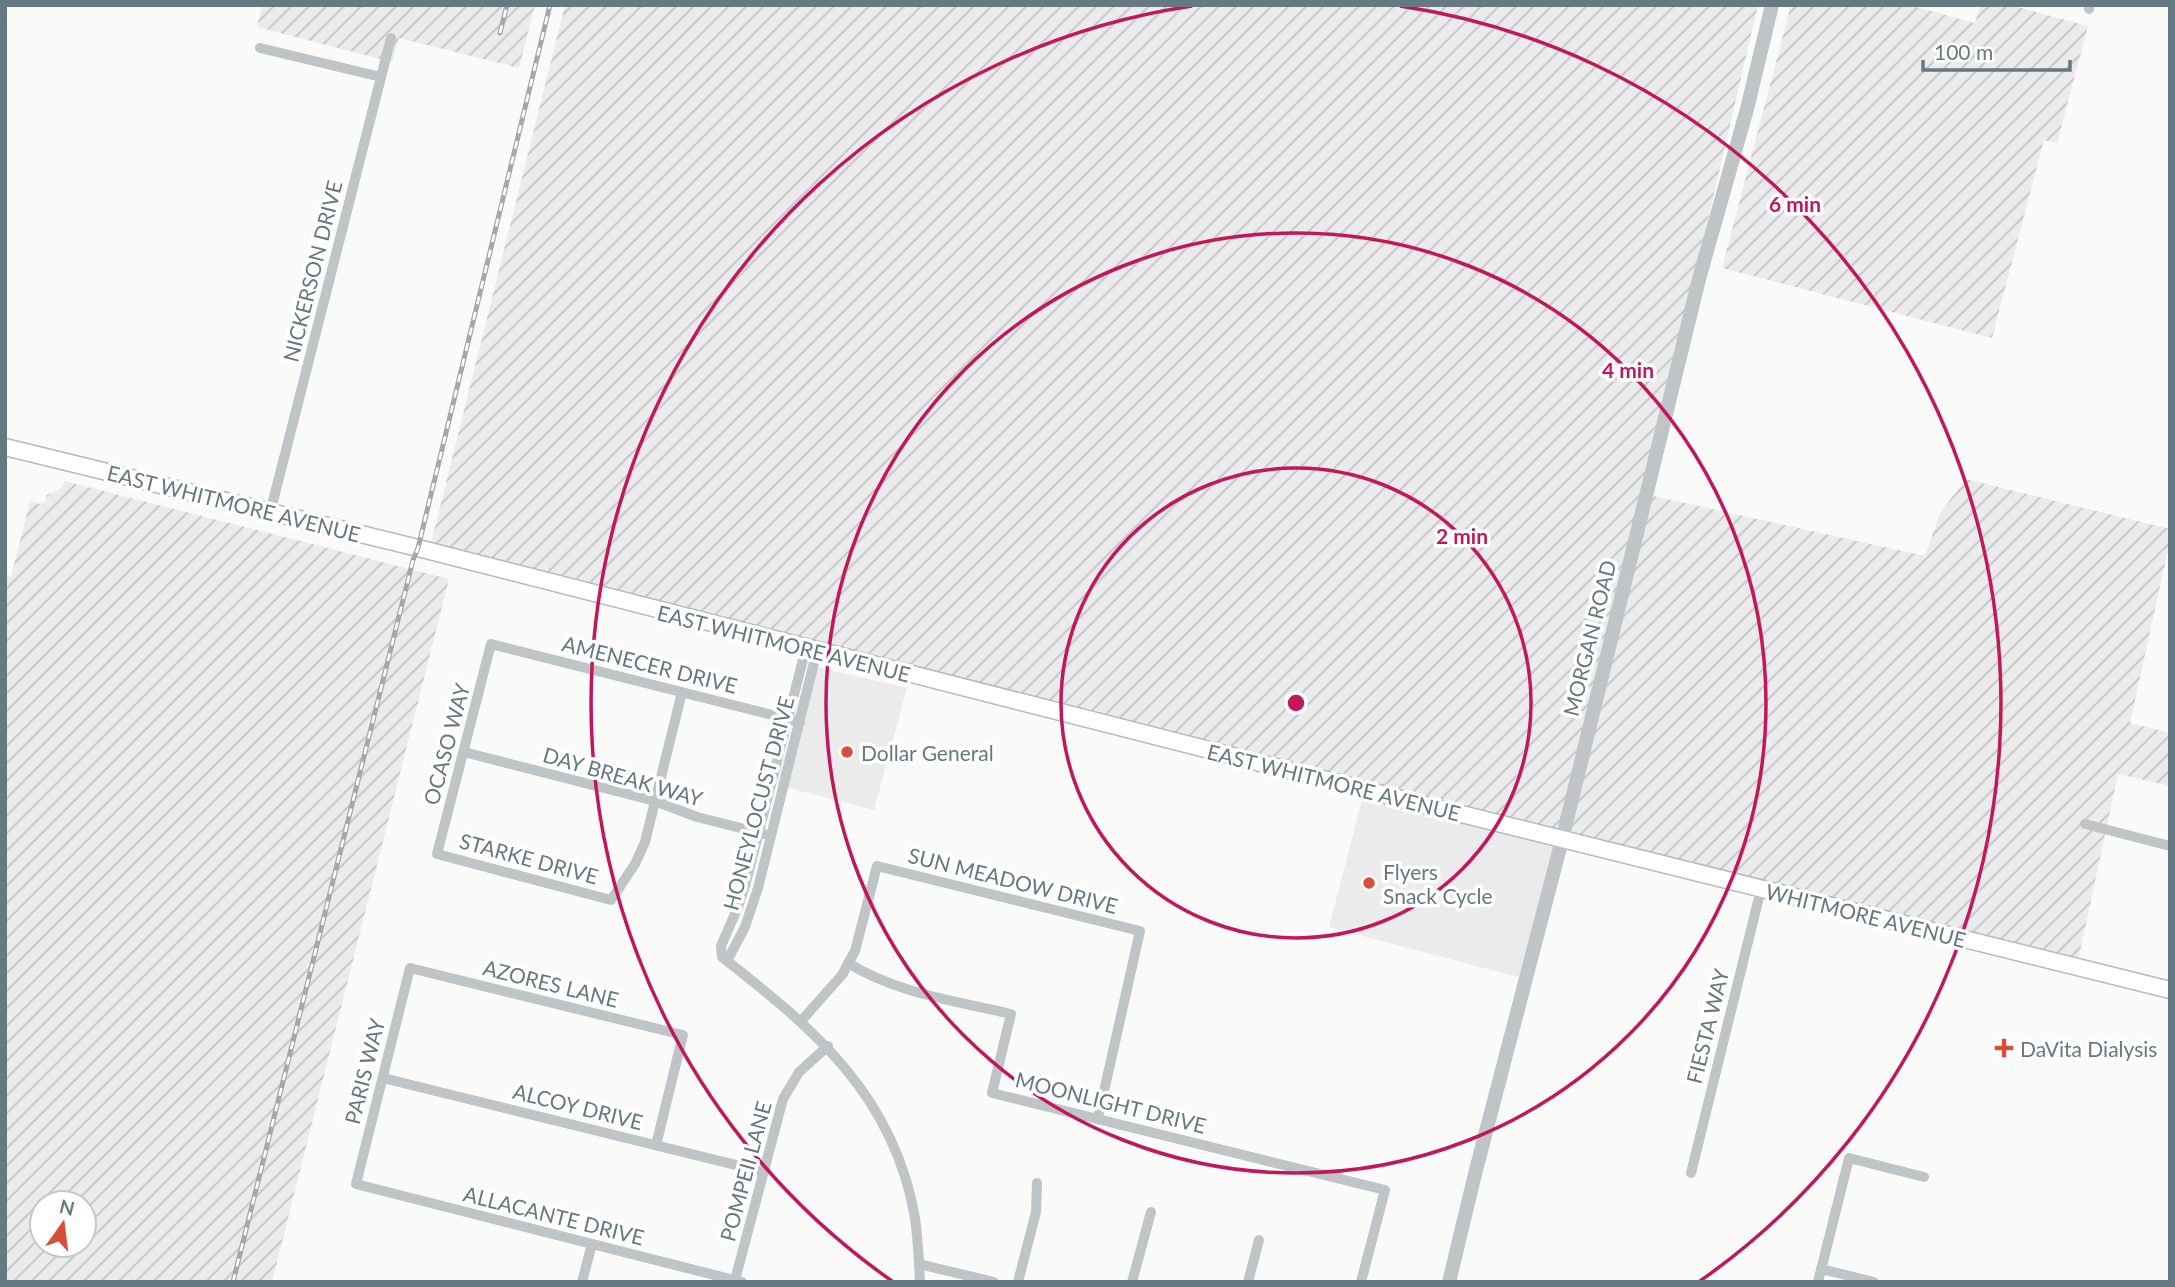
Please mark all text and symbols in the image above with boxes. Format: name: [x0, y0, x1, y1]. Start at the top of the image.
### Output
scale bar: [1923, 28, 2070, 72]
text: 100 m: [1934, 39, 1993, 64]
street label: NICKERSON DRIVE: [277, 178, 347, 364]
text: 6 min: [1769, 191, 1821, 216]
text: 4 min: [1602, 357, 1654, 382]
street label: EAST WHITMORE AVENUE: [105, 459, 363, 547]
text: 2 min: [1436, 523, 1488, 548]
street label: MORGAN ROAD: [1558, 557, 1620, 719]
street label: EAST WHITMORE AVENUE: [655, 599, 913, 687]
street label: AMENECER DRIVE: [560, 630, 740, 698]
street label: OCASO WAY: [418, 680, 474, 808]
centre of rings: [1284, 691, 1308, 715]
street label: HONEYLOCUST DRIVE: [717, 693, 799, 913]
street label: EAST WHITMORE AVENUE: [1205, 738, 1463, 826]
place label: Dollar General: [861, 740, 994, 765]
street label: DAY BREAK WAY: [540, 741, 706, 811]
marker: Dollar General: [839, 744, 855, 760]
street label: STARKE DRIVE: [457, 827, 601, 889]
street label: SUN MEADOW DRIVE: [906, 842, 1120, 918]
place label: Flyers Snack Cycle: [1383, 859, 1493, 908]
marker: Flyers Snack Cycle: [1361, 875, 1377, 891]
street label: WHITMORE AVENUE: [1763, 878, 1969, 952]
street label: AZORES LANE: [481, 954, 621, 1012]
street label: FIESTA WAY: [1681, 965, 1734, 1086]
street label: PARIS WAY: [339, 1015, 389, 1126]
place label: DaVita Dialysis: [2020, 1036, 2157, 1061]
marker: DaVita Dialysis: [1994, 1038, 2014, 1058]
street label: MOONLIGHT DRIVE: [1013, 1066, 1209, 1138]
street label: ALCOY DRIVE: [510, 1078, 646, 1134]
street label: POMPEII LANE: [714, 1098, 776, 1244]
street label: ALLACANTE DRIVE: [461, 1180, 647, 1250]
north arrow: [28, 1189, 98, 1259]
text: N: [57, 1194, 77, 1220]

